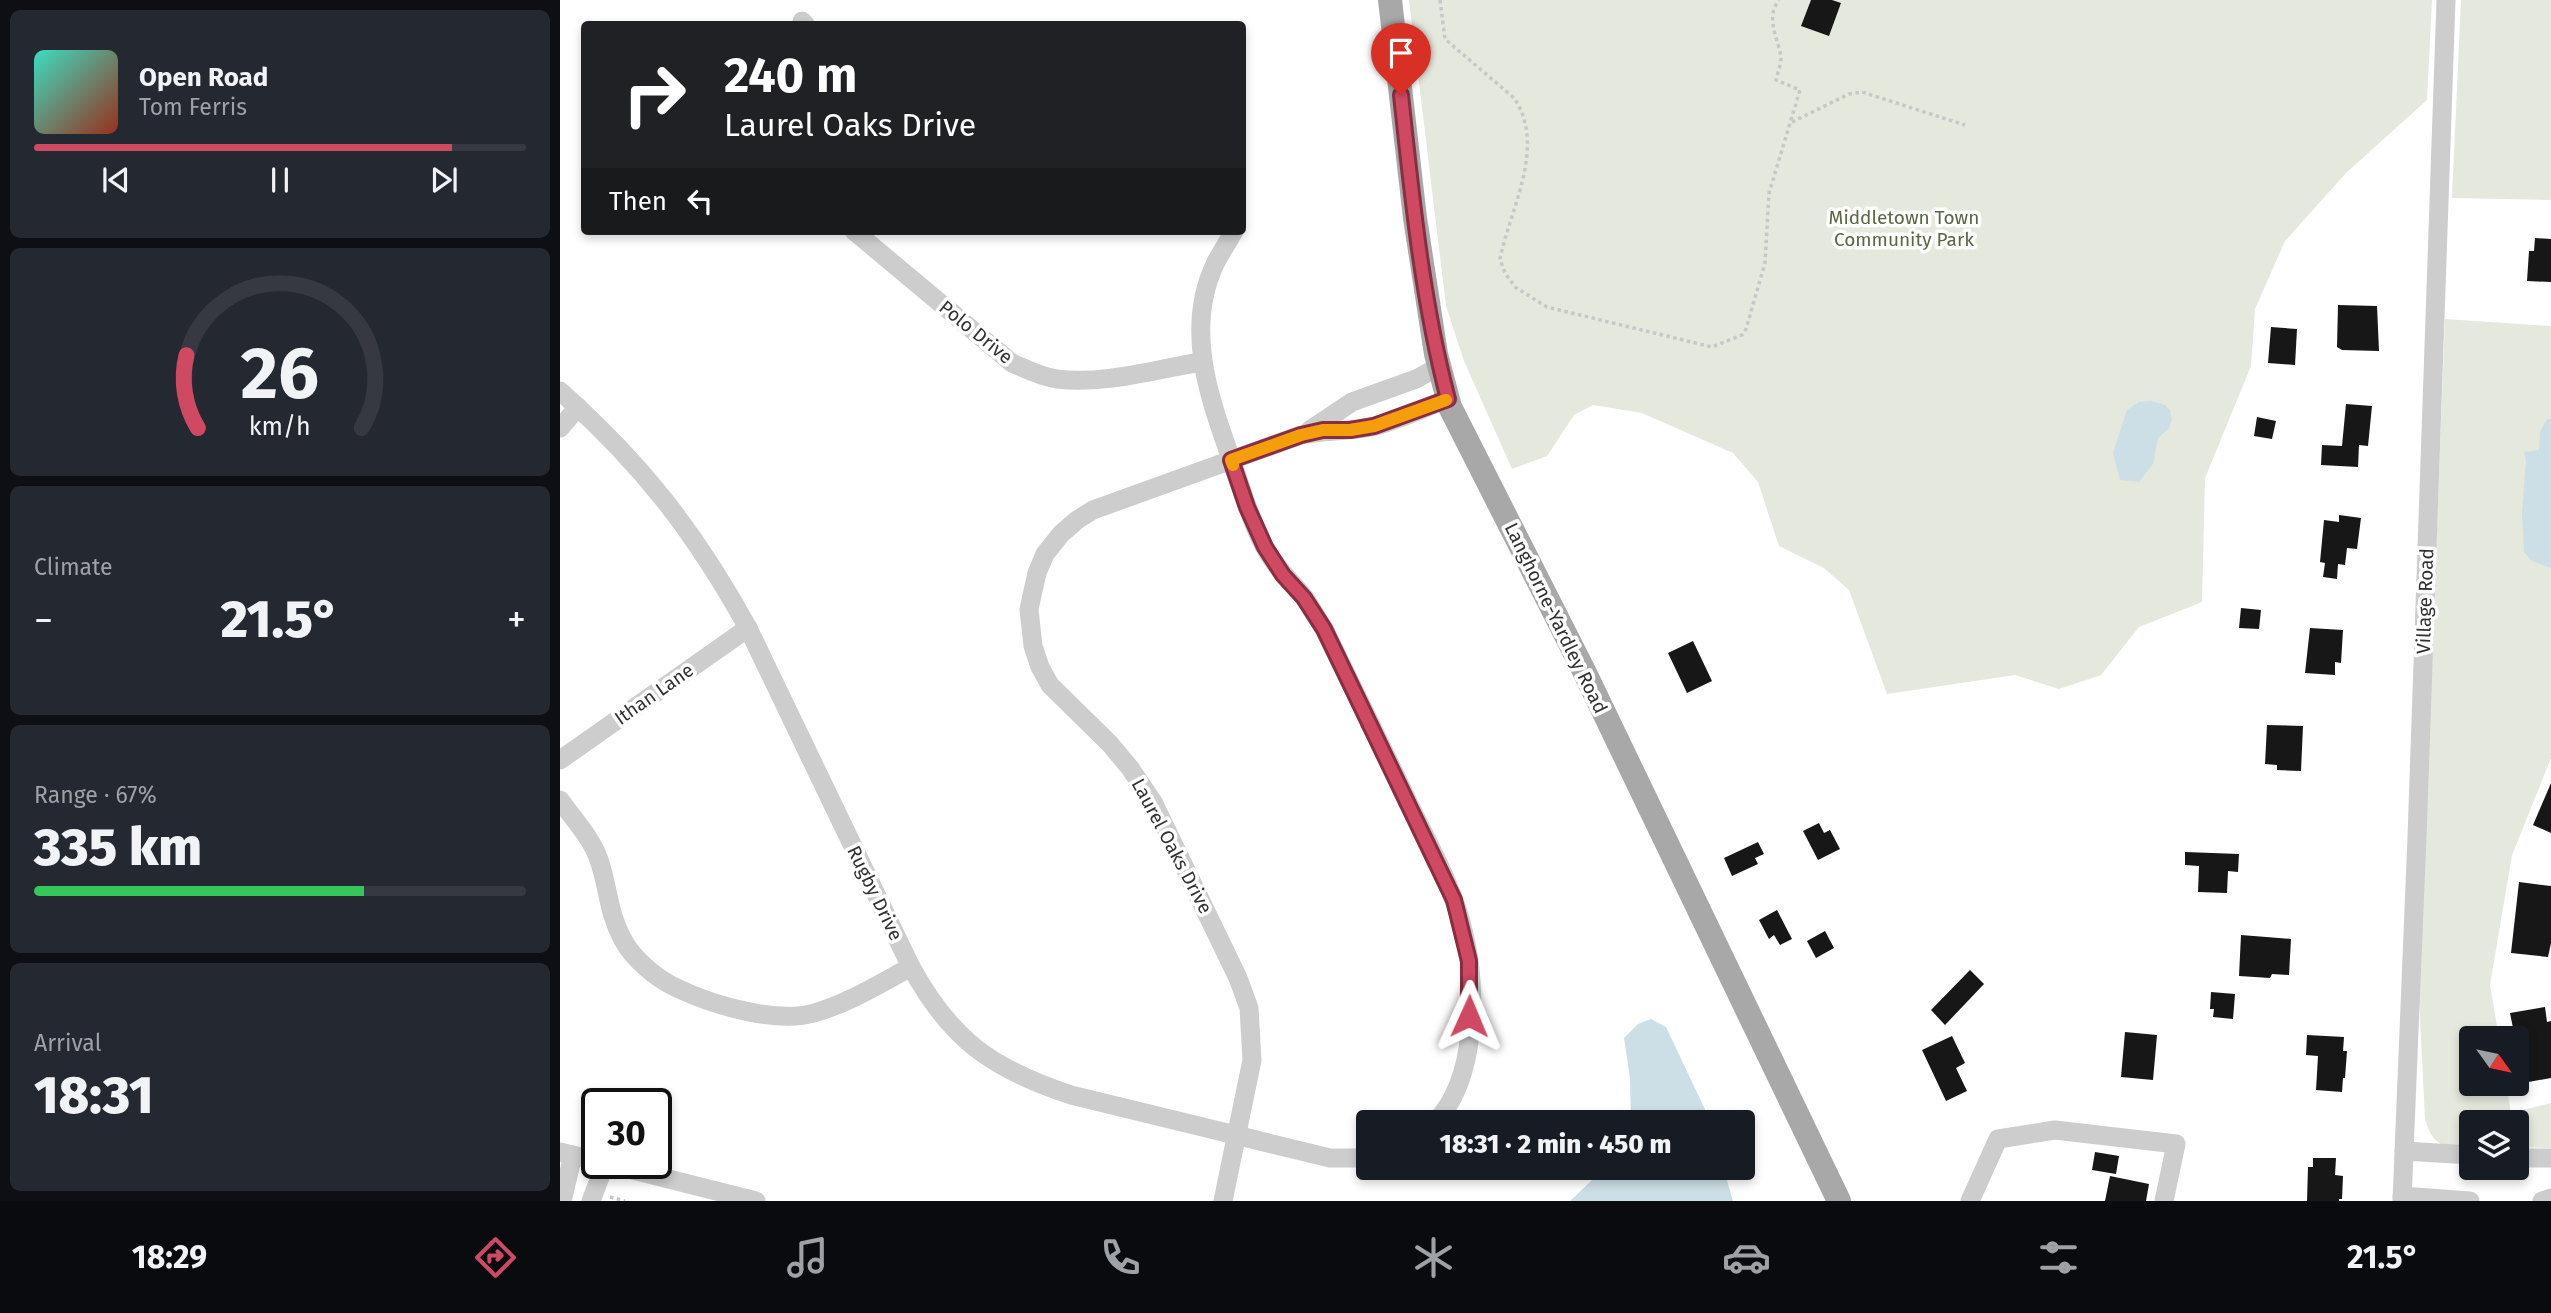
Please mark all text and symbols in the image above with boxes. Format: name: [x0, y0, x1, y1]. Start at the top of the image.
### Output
pin: [1371, 23, 1431, 95]
icon: arrive: [1382, 34, 1420, 72]
text: 240 m: [724, 46, 857, 105]
icon: right: [609, 49, 700, 140]
text: Open Road: [139, 62, 268, 93]
text: Tom Ferris: [139, 93, 247, 121]
text: Laurel Oaks Drive: [724, 106, 976, 144]
icon: previous: [97, 161, 135, 199]
icon: pause: [261, 161, 299, 199]
icon: next: [425, 161, 463, 199]
icon: left: [681, 182, 719, 220]
text: Then: [609, 186, 667, 217]
park label: Middletown Town Community Park: [1829, 206, 1979, 251]
street label: Polo Drive: [935, 295, 1017, 369]
text: 26: [241, 331, 319, 418]
text: km/h: [249, 412, 311, 442]
street label: Langhorne-Yardley Road: [1500, 519, 1612, 717]
street label: Village Road: [2412, 548, 2438, 654]
text: Climate: [34, 553, 113, 581]
text: 21.5°: [221, 588, 339, 651]
text: −: [34, 597, 53, 643]
text: +: [507, 597, 526, 643]
street label: Ithan Lane: [610, 658, 698, 730]
street label: Laurel Oaks Drive: [1127, 774, 1217, 918]
text: Range · 67%: [34, 781, 157, 809]
text: 335 km: [34, 816, 202, 879]
street label: Rugby Drive: [842, 842, 908, 944]
position arrow: [1432, 979, 1506, 1053]
north arrow: [2459, 1026, 2529, 1096]
map controls: [2459, 1026, 2529, 1180]
text: Arrival: [34, 1029, 101, 1057]
text: 18:31: [34, 1064, 154, 1127]
speed limit sign: 30: [581, 1088, 672, 1179]
button: layers: [2459, 1110, 2529, 1180]
text: 18:31 · 2 min · 450 m: [1440, 1129, 1671, 1160]
icon: directions: [471, 1233, 520, 1282]
icon: music: [783, 1233, 832, 1282]
icon: phone: [1096, 1233, 1145, 1282]
icon: climate: [1409, 1233, 1458, 1282]
icon: car: [1722, 1233, 1771, 1282]
icon: filters: [2034, 1233, 2083, 1282]
text: 18:29: [132, 1238, 207, 1276]
text: 21.5°: [2347, 1238, 2419, 1276]

